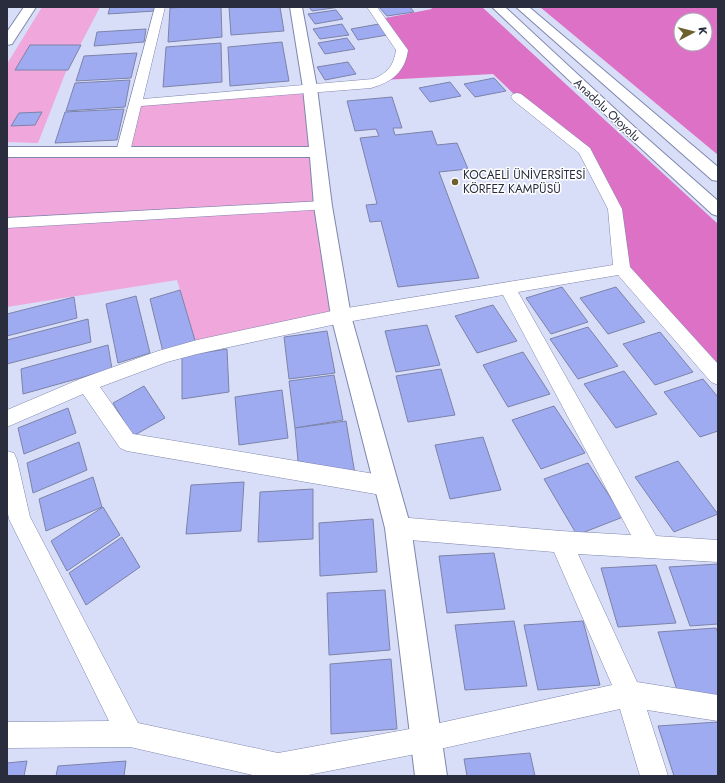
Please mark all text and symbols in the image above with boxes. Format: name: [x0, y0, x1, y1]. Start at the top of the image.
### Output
north arrow: [673, 12, 713, 52]
text: K: [695, 26, 711, 36]
street label: Anadolu Otoyolu: [570, 74, 644, 146]
place label: KOCAELİ ÜNİVERSİTESİ KÖRFEZ KAMPÜSÜ: [463, 166, 585, 198]
marker: KOCAELİ ÜNİVERSİTESİ KÖRFEZ KAMPÜSÜ: [450, 177, 460, 187]

